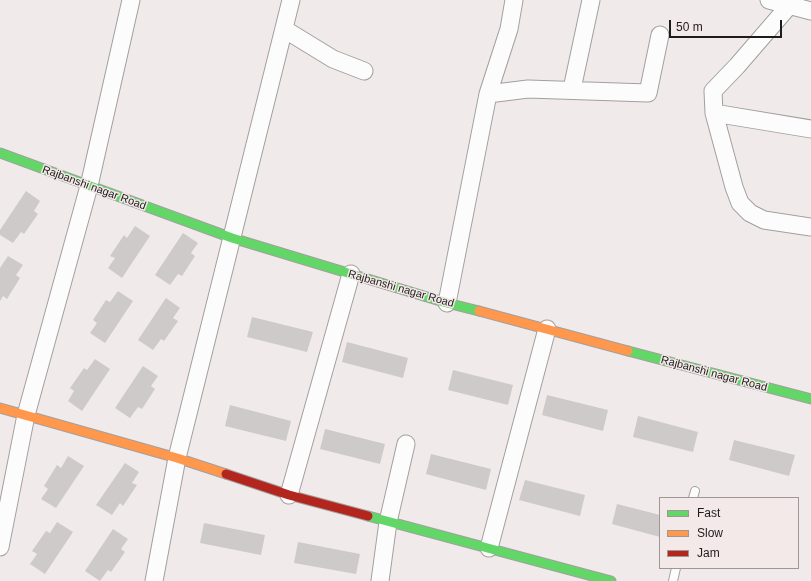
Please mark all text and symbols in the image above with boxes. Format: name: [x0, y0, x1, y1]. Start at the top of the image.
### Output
scale bar: [671, 12, 784, 38]
text: 50 m: [676, 20, 703, 34]
street label: Rajbanshi nagar Road: [40, 163, 148, 213]
street label: Rajbanshi nagar Road: [347, 268, 455, 310]
street label: Rajbanshi nagar Road: [659, 353, 769, 395]
legend: [659, 497, 799, 569]
text: Fast: [697, 506, 720, 520]
text: Slow: [697, 526, 723, 540]
text: Jam: [697, 546, 720, 560]

